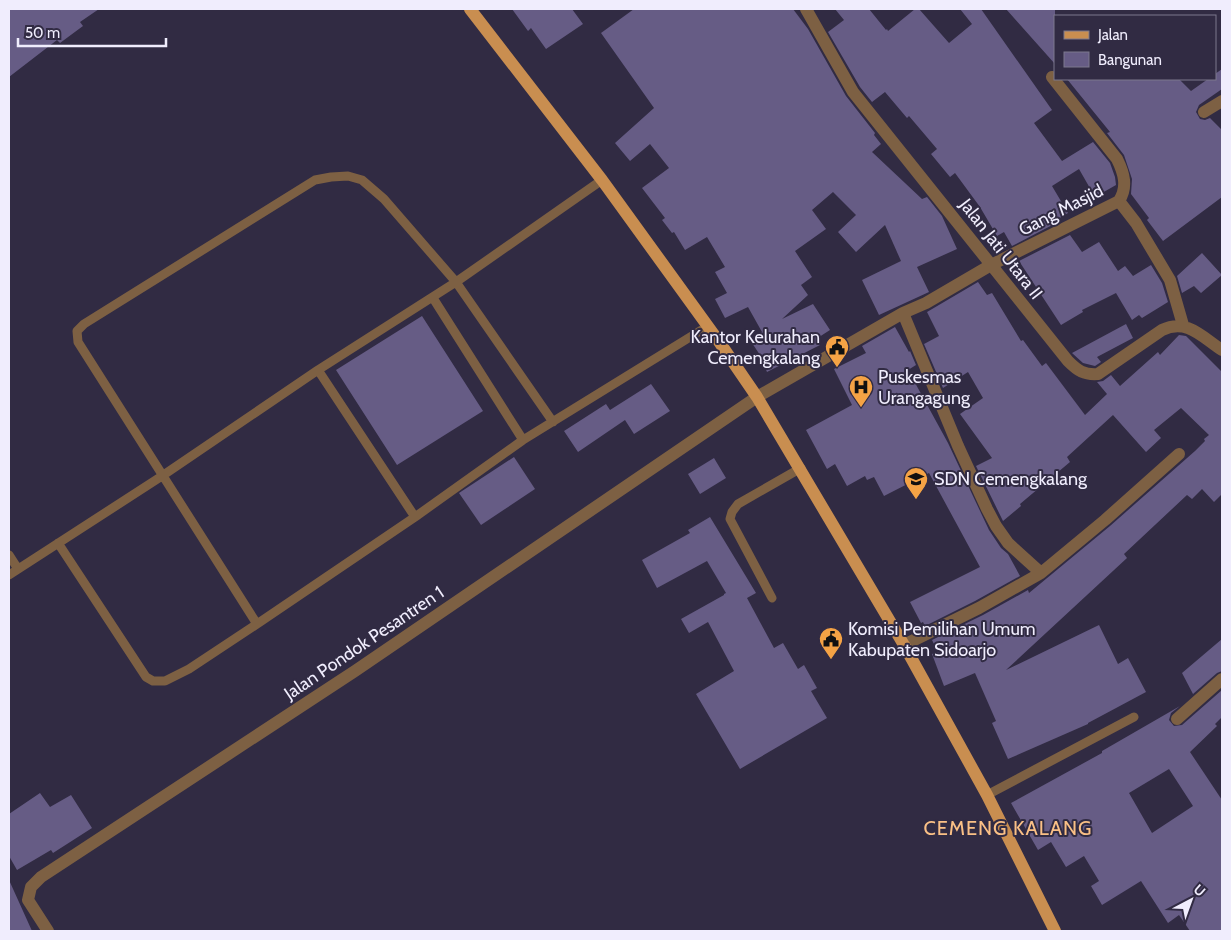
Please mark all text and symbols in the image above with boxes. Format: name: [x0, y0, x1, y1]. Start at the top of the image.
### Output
scale bar: [18, 15, 165, 47]
legend: [1054, 15, 1216, 80]
text: 50 m: [25, 24, 60, 42]
text: Jalan: [1097, 26, 1128, 44]
text: Bangunan: [1098, 51, 1162, 69]
street label: Gang Masjid: [1015, 179, 1107, 241]
street label: Jalan Jati Utara II: [954, 193, 1047, 304]
place label: Kantor Kelurahan Cemengkalang: [690, 326, 821, 369]
public building icon: Kantor Kelurahan Cemengkalang: [824, 334, 850, 368]
place label: Puskesmas Urangagung: [878, 366, 971, 409]
hospital icon: Puskesmas Urangagung: [848, 374, 874, 408]
school or university icon: SDN Cemengkalang: [903, 466, 929, 500]
place label: SDN Cemengkalang: [934, 468, 1088, 490]
street label: Jalan Pondok Pesantren 1: [279, 581, 448, 705]
place label: Komisi Pemilihan Umum Kabupaten Sidoarjo: [848, 618, 1036, 661]
public building icon: Komisi Pemilihan Umum Kabupaten Sidoarjo: [818, 626, 844, 660]
district label: CEMENG KALANG: [923, 816, 1093, 840]
north arrow: [1166, 875, 1216, 925]
text: U: [1190, 880, 1209, 900]

